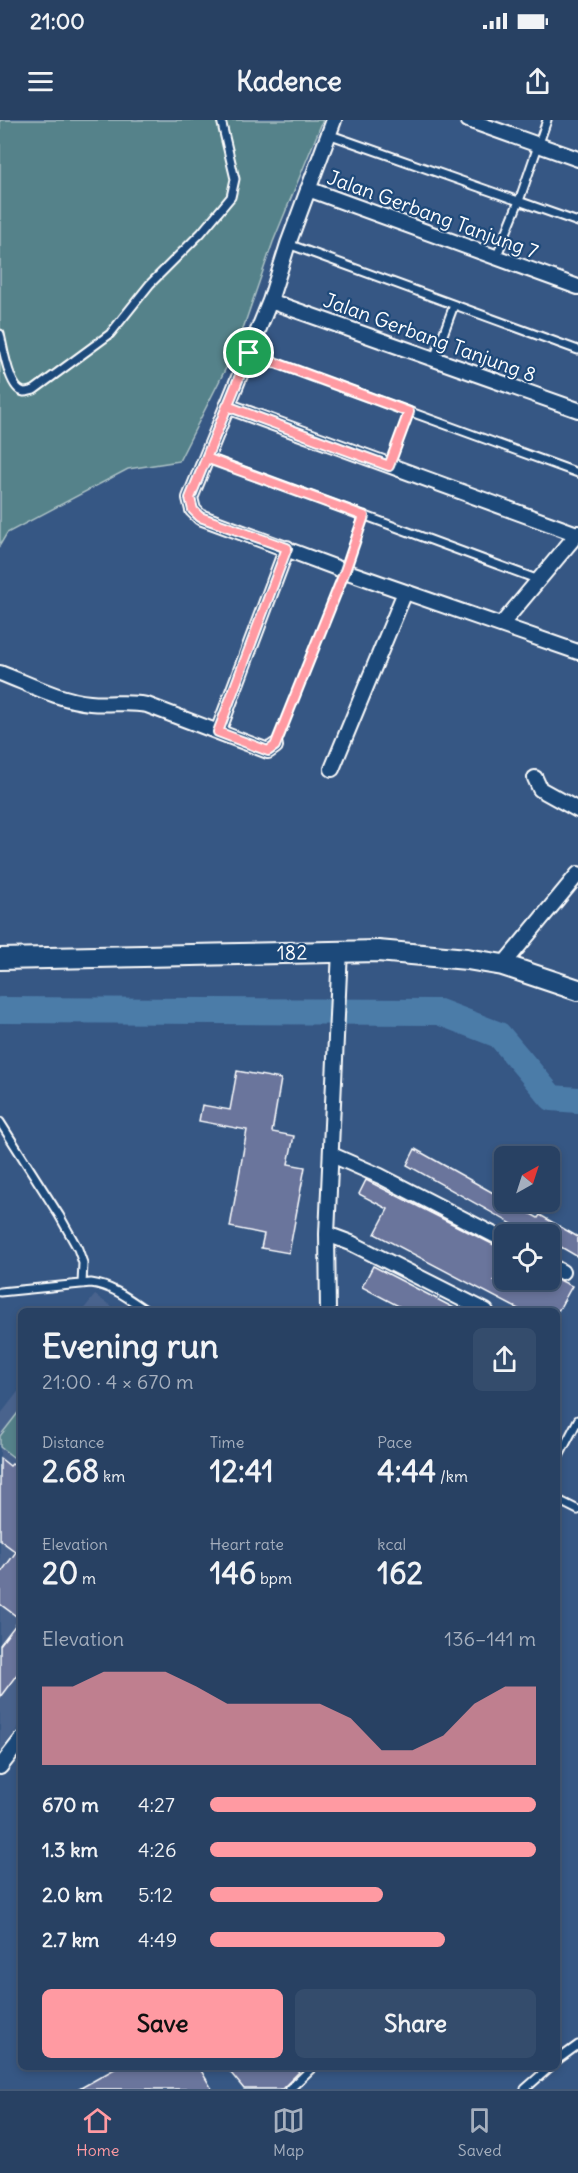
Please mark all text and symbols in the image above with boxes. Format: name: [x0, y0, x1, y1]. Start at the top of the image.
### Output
text: 21:00: [30, 7, 85, 35]
text: Kadence: [236, 64, 342, 98]
icon: menu: [24, 65, 57, 98]
icon: share: [521, 65, 554, 98]
street label: Jalan Gerbang Tanjung 7: [324, 164, 542, 264]
street label: Jalan Gerbang Tanjung 8: [320, 287, 540, 387]
pin: [223, 327, 274, 378]
icon: arrive: [232, 336, 265, 369]
street label: 182: [277, 939, 307, 965]
north arrow: [494, 1146, 560, 1212]
map controls: [494, 1146, 560, 1290]
button: locate: [494, 1224, 560, 1290]
text: Evening run: [42, 1325, 218, 1367]
button: share: [473, 1328, 536, 1391]
text: 21:00 · 4 × 670 m: [42, 1369, 194, 1394]
text: Distance: [42, 1432, 104, 1452]
text: Time: [210, 1432, 244, 1452]
text: Pace: [377, 1432, 412, 1452]
text: 2.68: [42, 1452, 99, 1490]
text: 12:41: [210, 1452, 274, 1490]
text: 4:44: [377, 1452, 436, 1490]
text: km: [99, 1466, 125, 1486]
text: /km: [436, 1466, 468, 1486]
text: Elevation: [42, 1534, 108, 1554]
text: Heart rate: [210, 1534, 284, 1554]
text: kcal: [377, 1534, 406, 1554]
text: 20: [42, 1554, 78, 1592]
text: 146: [210, 1554, 256, 1592]
text: 162: [377, 1554, 423, 1592]
text: m: [78, 1568, 96, 1588]
text: bpm: [256, 1568, 292, 1588]
text: Elevation: [42, 1626, 124, 1651]
text: 136–141 m: [444, 1626, 536, 1651]
text: 670 m: [42, 1792, 99, 1817]
text: 4:27: [138, 1792, 175, 1817]
text: 1.3 km: [42, 1837, 98, 1862]
text: 4:26: [138, 1837, 177, 1862]
text: 2.0 km: [42, 1882, 103, 1907]
text: 5:12: [138, 1882, 173, 1907]
text: 2.7 km: [42, 1927, 99, 1952]
text: 4:49: [138, 1927, 177, 1952]
button: Save: [42, 1989, 283, 2058]
button: Share: [295, 1989, 536, 2058]
tab: Home: [76, 2104, 119, 2160]
tab: Map: [272, 2104, 305, 2160]
tab: Saved: [458, 2104, 502, 2160]

